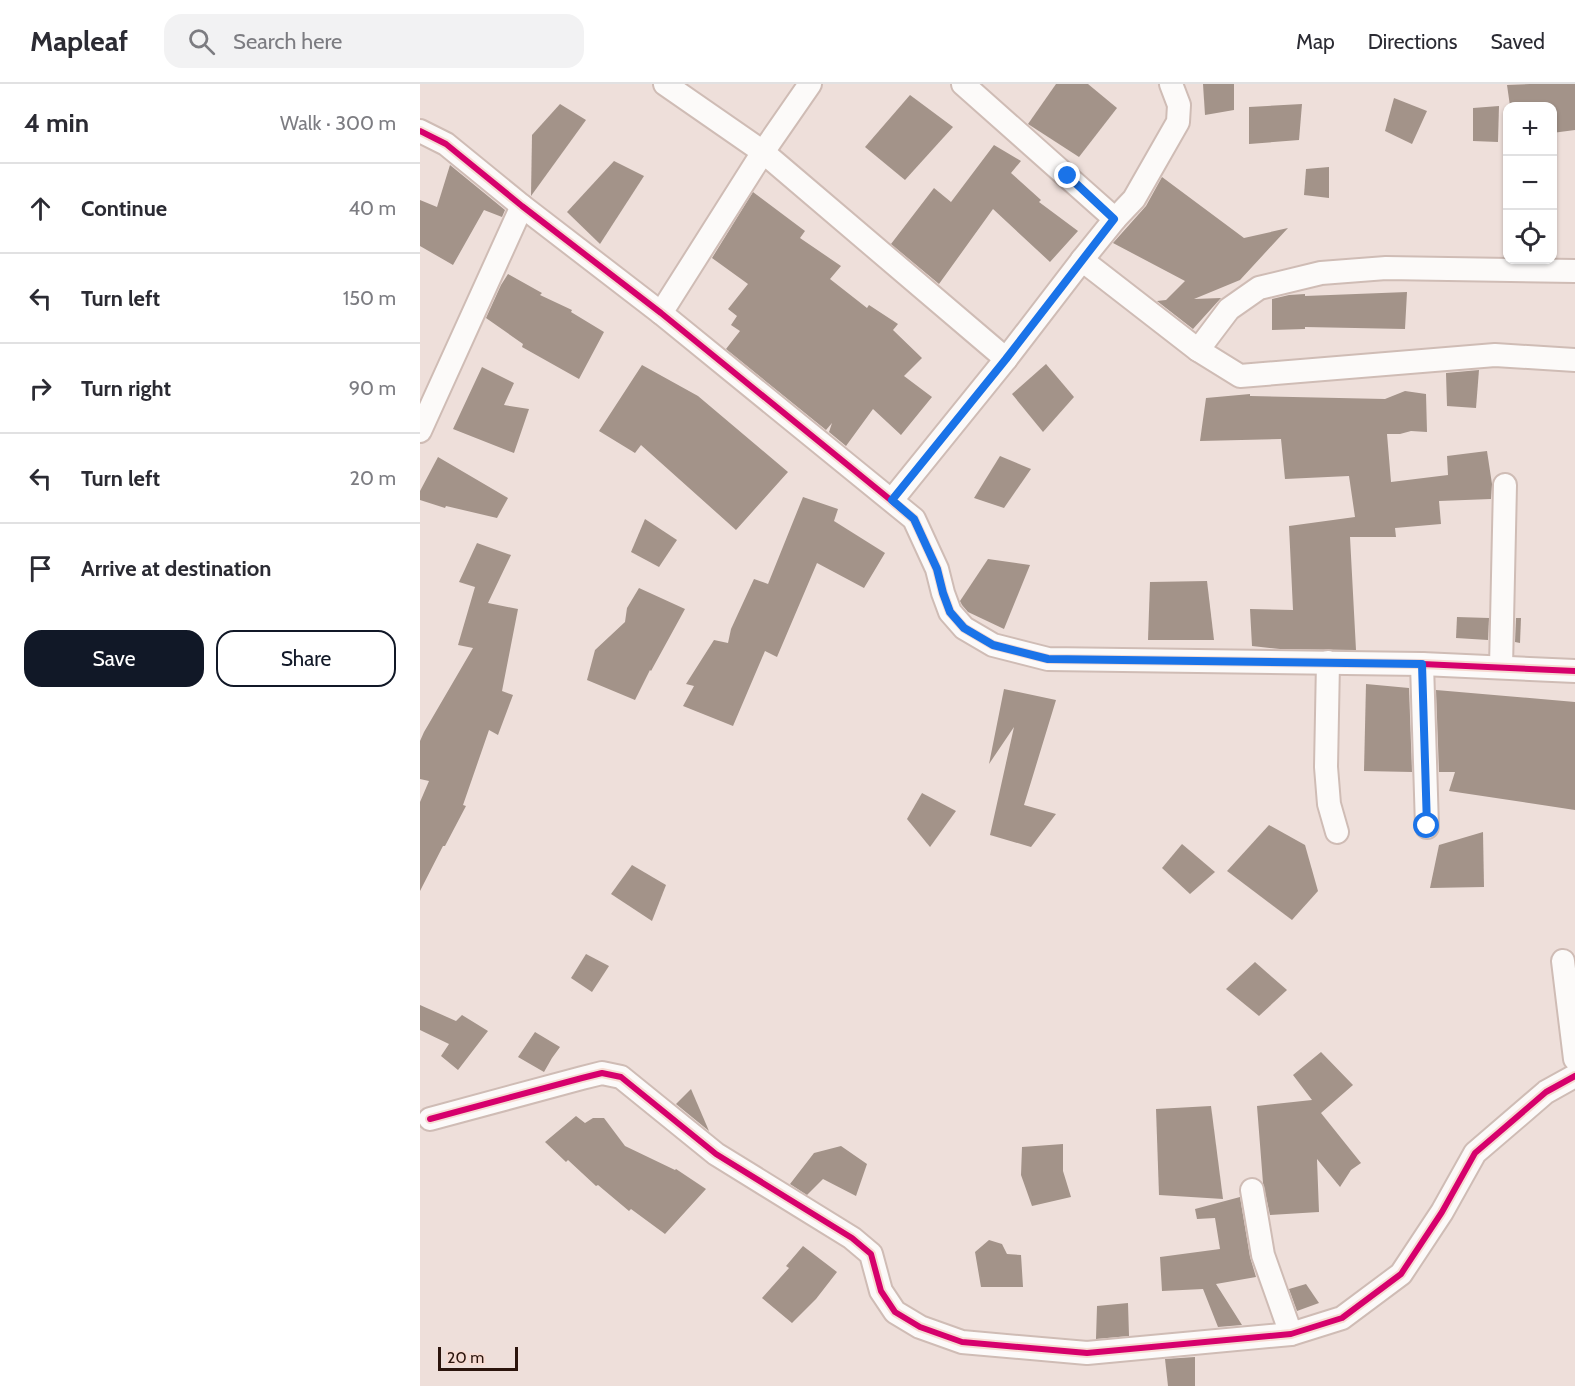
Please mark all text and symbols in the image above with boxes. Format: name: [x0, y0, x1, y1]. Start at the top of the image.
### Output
search box: [164, 14, 584, 68]
text: Mapleaf: [30, 24, 128, 58]
icon: search: [185, 25, 218, 58]
text: Search here: [233, 28, 342, 55]
text: Map: [1296, 29, 1335, 54]
text: Directions: [1368, 29, 1457, 54]
text: Saved: [1490, 29, 1545, 54]
map controls: [1503, 102, 1557, 264]
button: +: [1503, 102, 1557, 156]
text: 4 min: [24, 107, 89, 139]
text: Walk · 300 m: [280, 111, 396, 135]
button: −: [1503, 156, 1557, 210]
route end: [1054, 162, 1080, 188]
icon: ahead: [24, 192, 57, 225]
text: Continue: [81, 195, 167, 222]
text: 40 m: [348, 196, 396, 220]
button: locate: [1503, 210, 1557, 264]
icon: left: [24, 282, 57, 315]
text: Turn left: [81, 285, 160, 312]
text: 150 m: [343, 286, 396, 310]
icon: right: [24, 372, 57, 405]
text: Turn right: [81, 375, 171, 402]
text: 90 m: [349, 376, 396, 400]
icon: left: [24, 462, 57, 495]
text: Turn left: [81, 465, 160, 492]
text: 20 m: [350, 466, 396, 490]
icon: arrive: [24, 552, 57, 585]
text: Arrive at destination: [81, 555, 271, 582]
button: Save: [24, 630, 204, 687]
button: Share: [216, 630, 396, 687]
route start: [1413, 812, 1439, 838]
scale bar: [438, 1344, 518, 1372]
text: 20 m: [447, 1348, 484, 1367]

